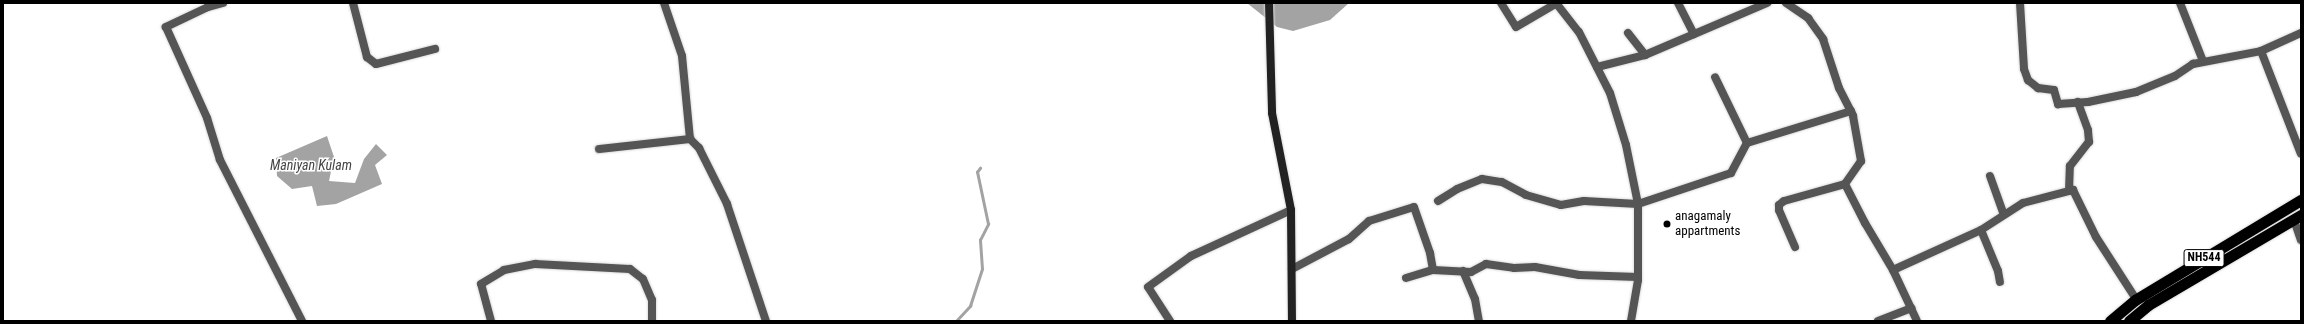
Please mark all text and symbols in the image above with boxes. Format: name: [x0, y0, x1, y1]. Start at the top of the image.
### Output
water label: Maniyan Kulam: [270, 157, 352, 173]
place label: anagamaly appartments: [1675, 209, 1740, 240]
marker: anagamaly appartments: [1662, 219, 1672, 229]
road number: NH544: [2183, 248, 2225, 268]

